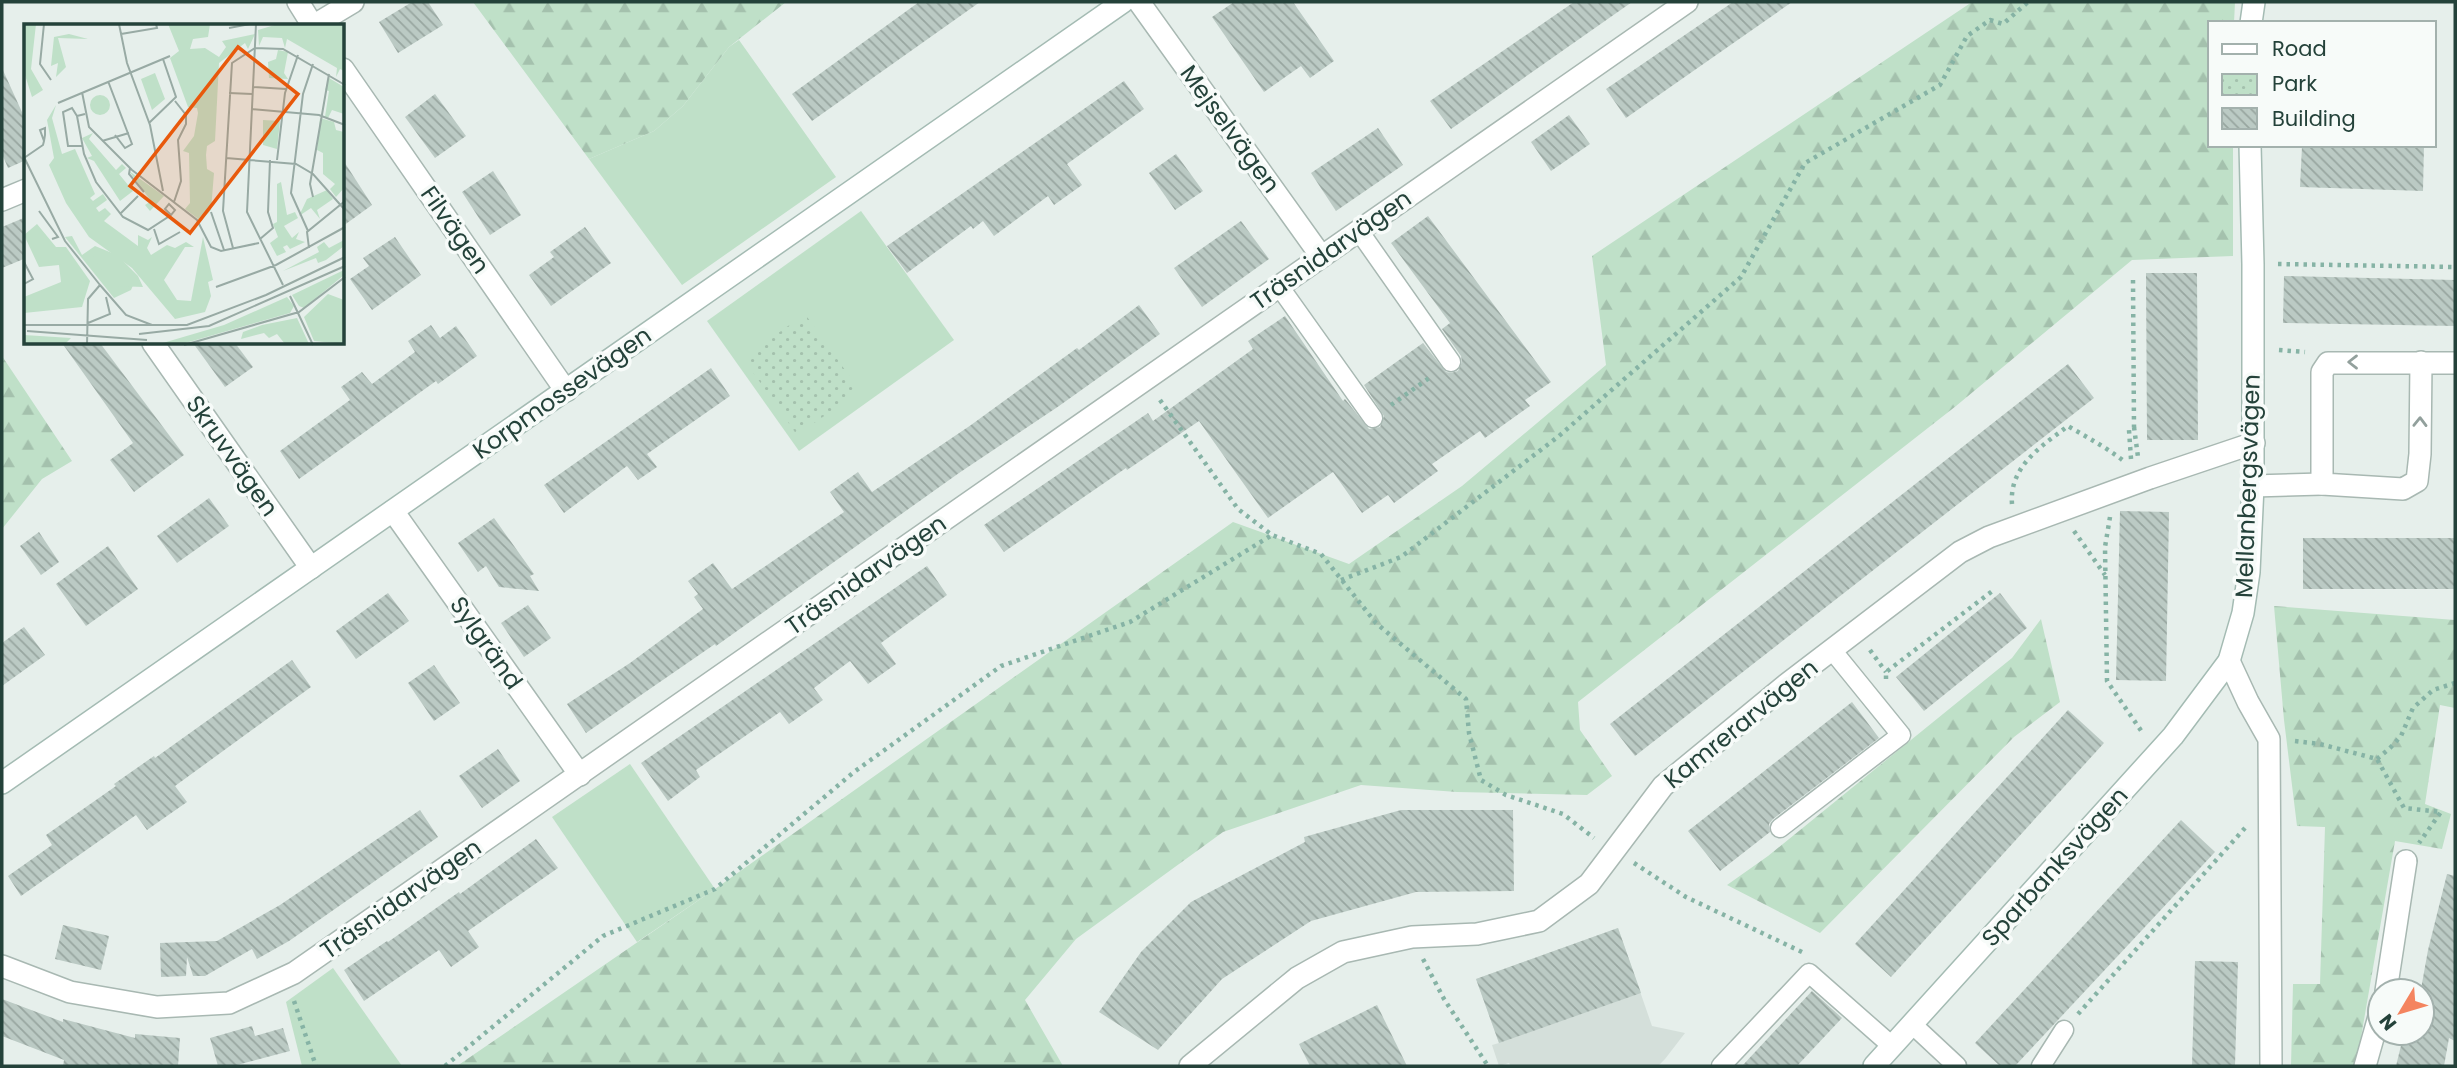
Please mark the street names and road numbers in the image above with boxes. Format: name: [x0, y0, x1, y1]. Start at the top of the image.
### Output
street label: Mejselvägen: [1173, 58, 1288, 199]
street label: Filvägen: [413, 179, 498, 280]
street label: Träsnidarvägen: [1244, 182, 1418, 317]
street label: Korpmossevägen: [466, 319, 658, 467]
street label: Mellanbergsvägen: [2227, 374, 2268, 598]
street label: Skruvvägen: [179, 389, 286, 523]
street label: Träsnidarvägen: [779, 507, 953, 642]
street label: Sylgränd: [442, 590, 530, 696]
street label: Kamrerarvägen: [1657, 651, 1825, 796]
street label: Sparbanksvägen: [1974, 780, 2135, 954]
street label: Träsnidarvägen: [314, 831, 488, 966]

